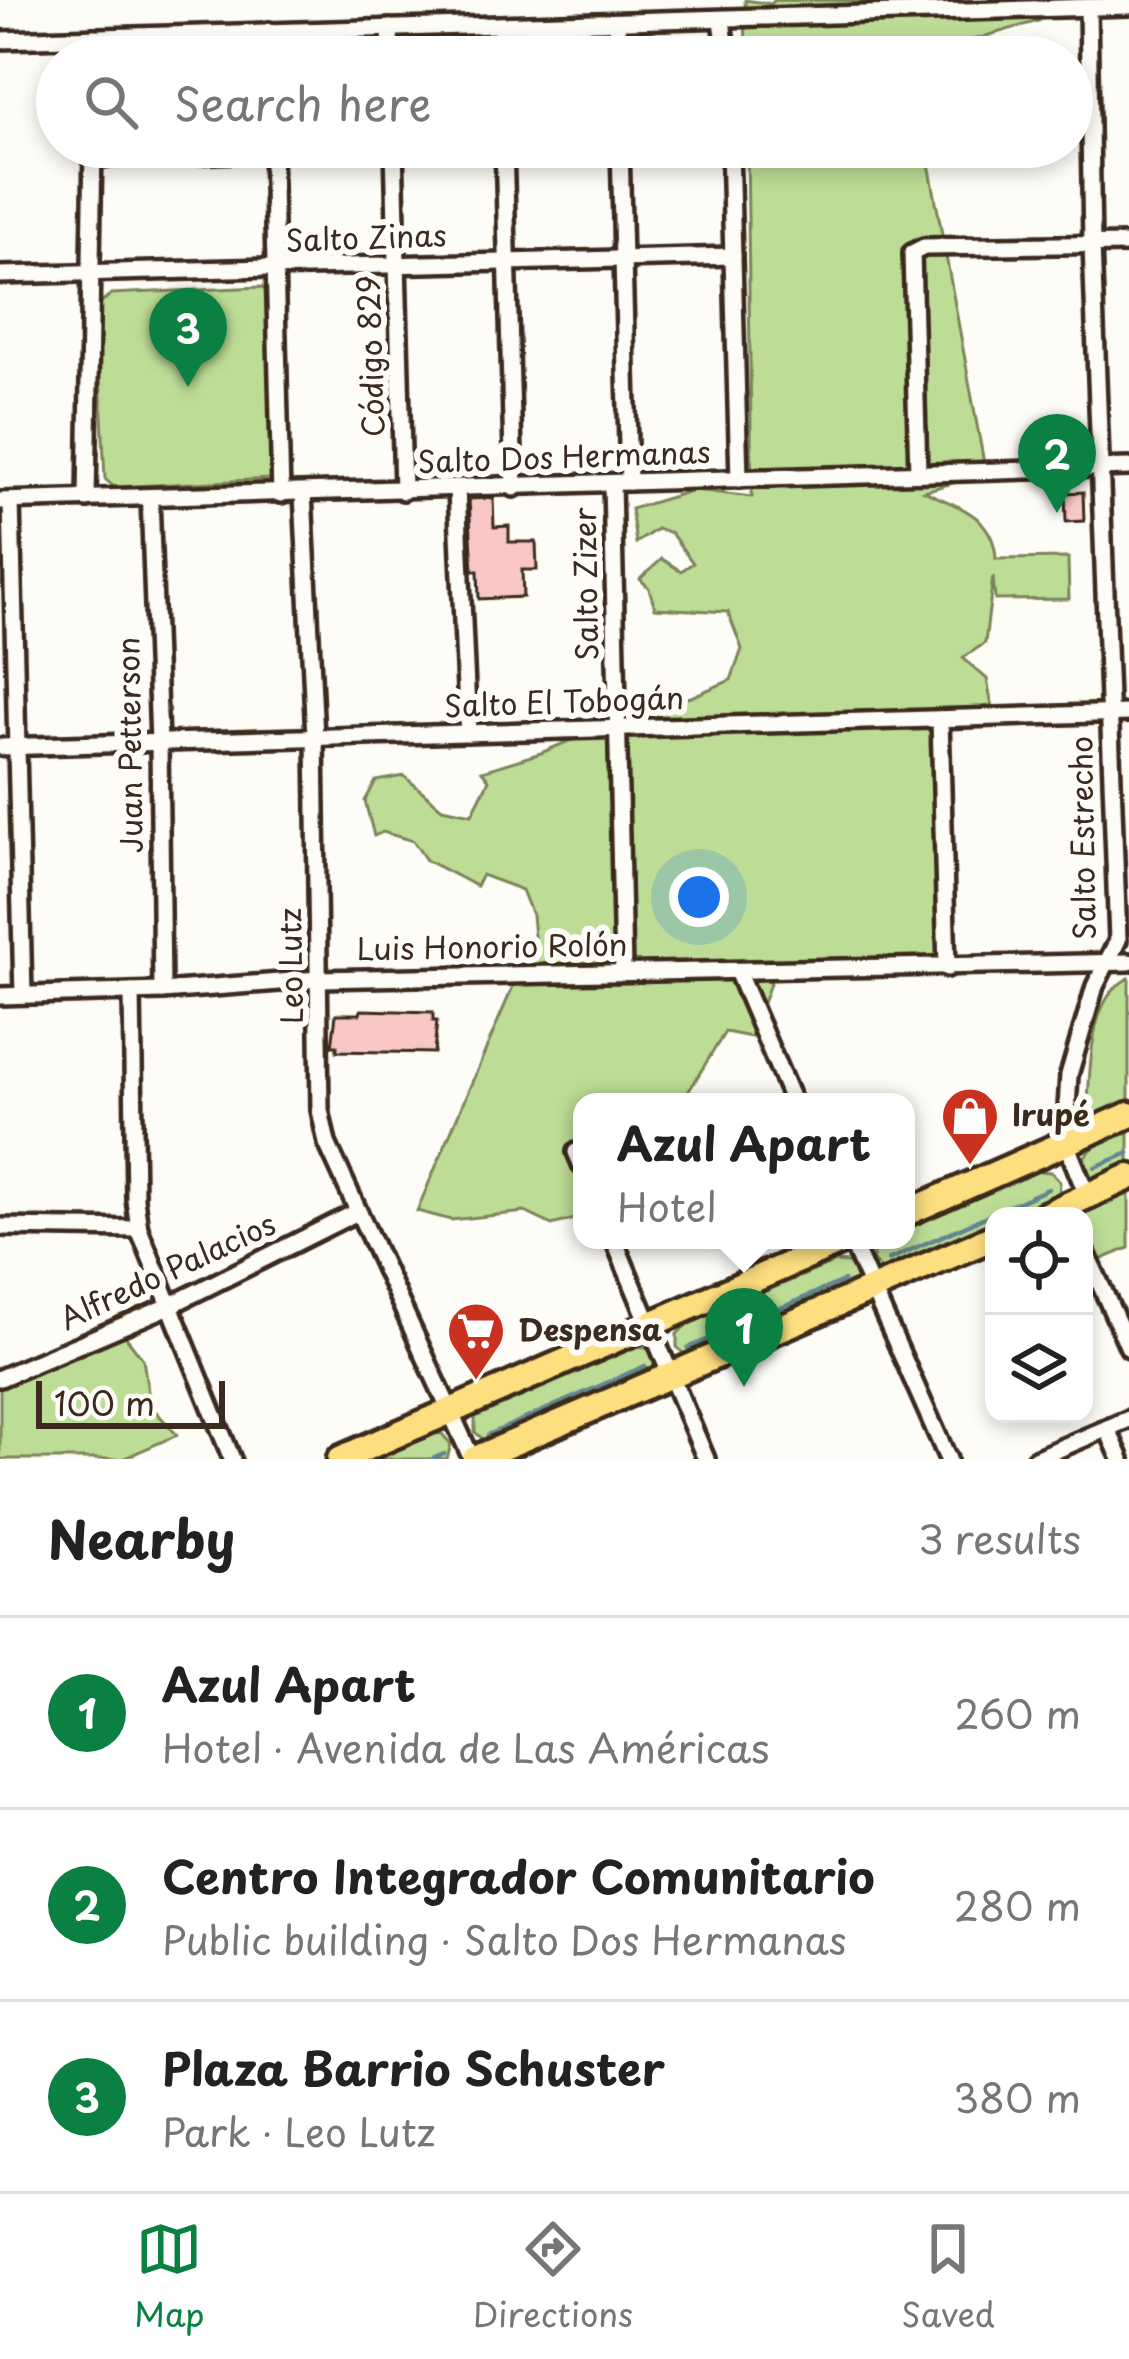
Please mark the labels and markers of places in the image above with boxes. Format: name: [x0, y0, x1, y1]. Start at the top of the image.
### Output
pin: 3: [149, 288, 227, 387]
pin: 2: [1018, 414, 1096, 513]
shop icon: Irupé: [939, 1085, 1001, 1167]
place label: Irupé: [1012, 1091, 1090, 1136]
pin: 1: [705, 1288, 783, 1387]
supermarket icon: Despensa: [445, 1300, 507, 1382]
place label: Despensa: [518, 1306, 663, 1351]

